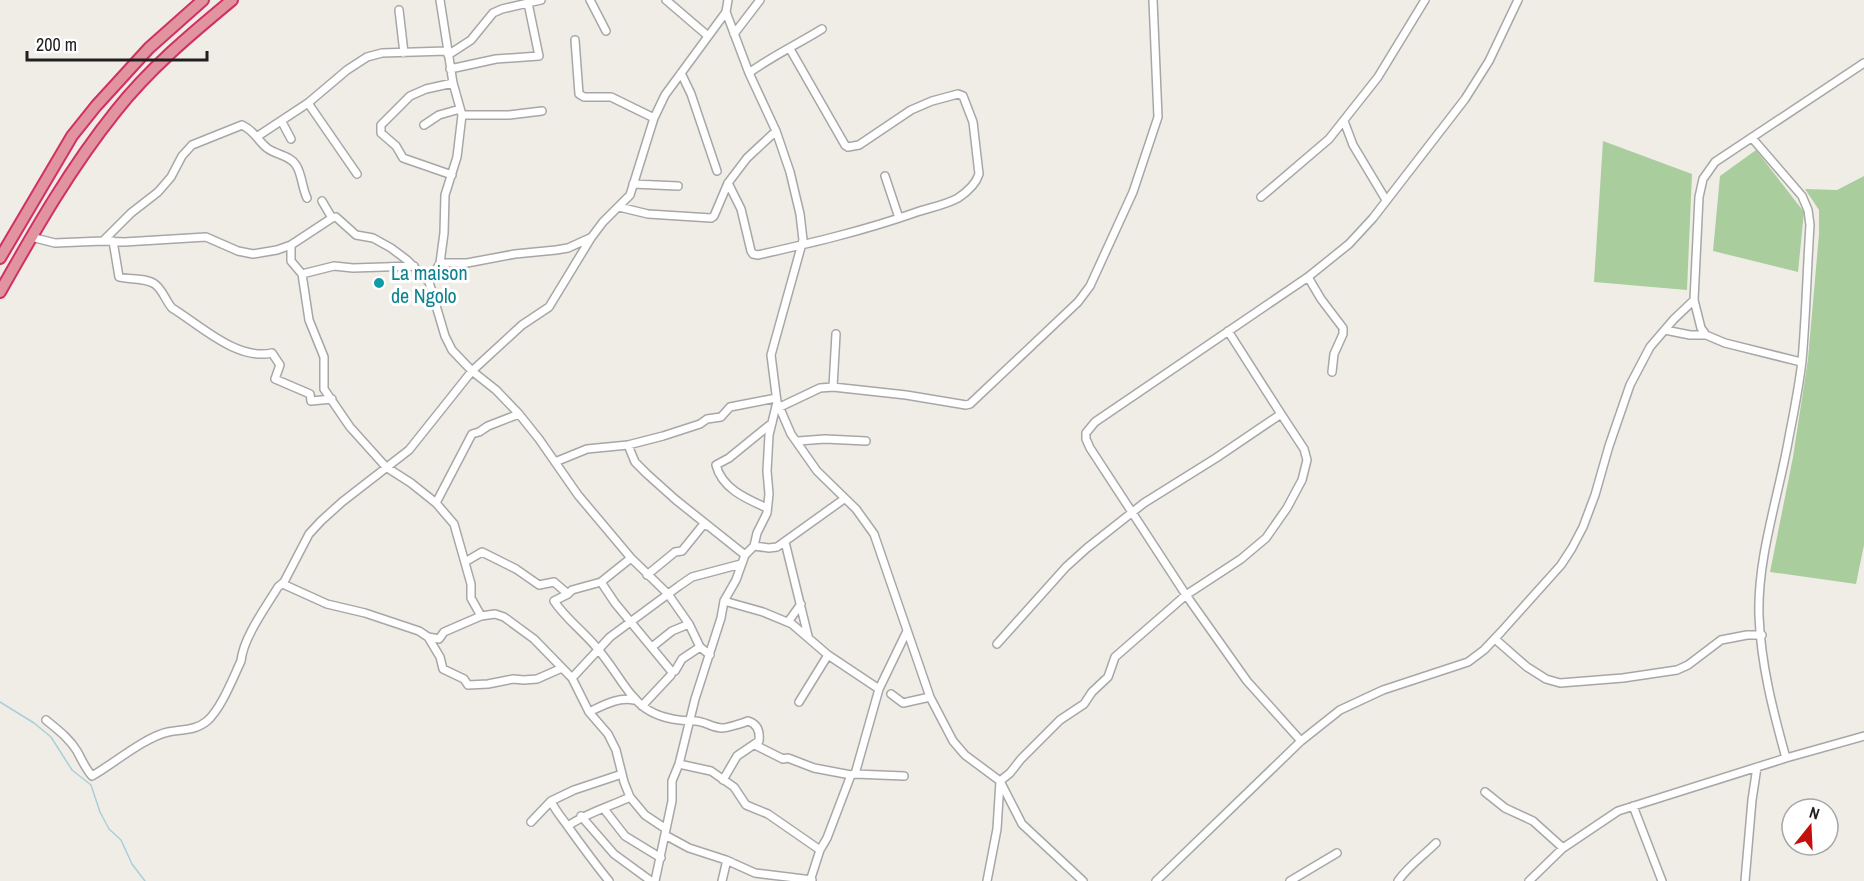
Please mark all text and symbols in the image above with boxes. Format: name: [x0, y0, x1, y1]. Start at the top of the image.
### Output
scale bar: [27, 24, 207, 62]
text: 200 m: [36, 32, 77, 57]
place label: La maison de Ngolo: [391, 259, 468, 309]
marker: La maison de Ngolo: [372, 276, 386, 290]
north arrow: [1780, 797, 1840, 857]
text: N: [1807, 801, 1823, 825]

